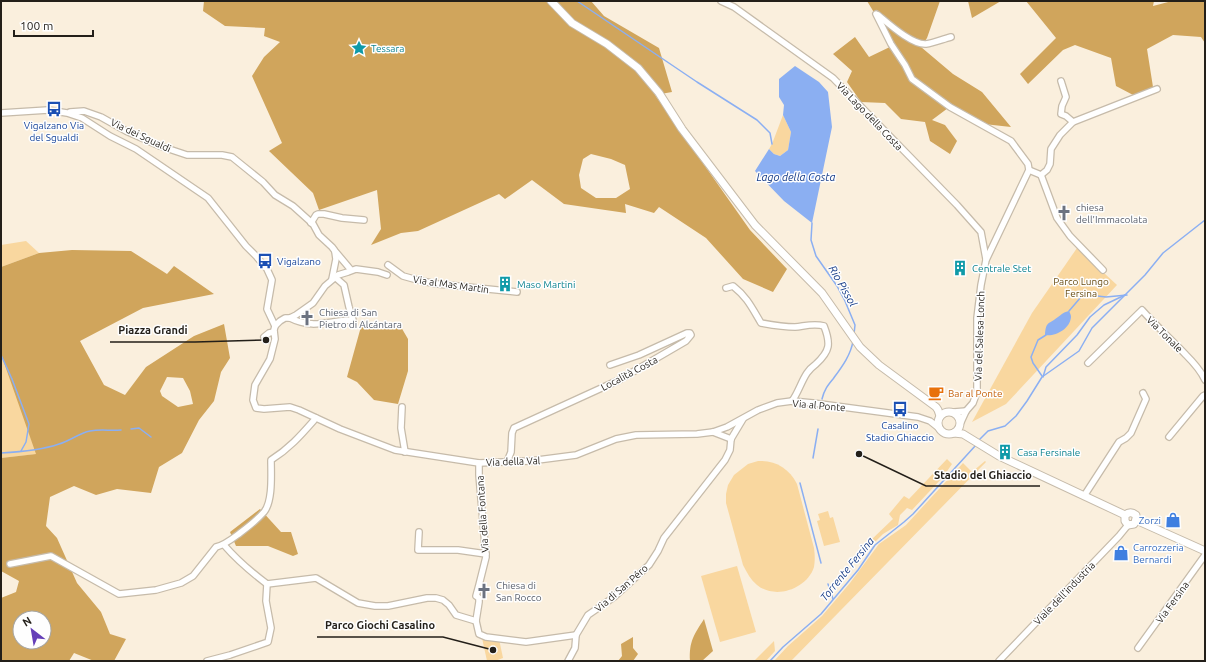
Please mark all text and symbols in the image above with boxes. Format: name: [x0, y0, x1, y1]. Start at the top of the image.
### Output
scale bar: [14, 12, 93, 38]
text: 100 m: [20, 19, 53, 32]
place icon: Tessara: [350, 39, 368, 57]
place label: Tessara: [371, 43, 404, 54]
street label: Via Lago della Costa: [834, 80, 905, 153]
bus stop icon: Vigalzano Via del Sgualdi: [45, 100, 63, 118]
street label: Via dei Sgualdi: [109, 117, 173, 154]
place label: Vigalzano Via del Sgualdi: [24, 120, 84, 143]
water label: Lago della Costa: [757, 171, 836, 183]
place label: chiesa dell'Immacolata: [1076, 202, 1147, 225]
church icon: chiesa dell'Immacolata: [1055, 204, 1073, 222]
bus stop icon: Vigalzano: [256, 252, 274, 270]
place label: Vigalzano: [277, 256, 321, 267]
building icon: Centrale Stet: [951, 259, 969, 277]
water label: Rio Pissol: [826, 263, 860, 309]
place label: Centrale Stet: [972, 263, 1031, 274]
street label: Via al Mas Martin: [412, 274, 490, 295]
building icon: Maso Martini: [496, 275, 514, 293]
park label: Parco Lungo Fersina: [1053, 276, 1109, 299]
place label: Maso Martini: [517, 279, 575, 290]
street label: Via del Salesa Lonch: [972, 291, 987, 381]
place label: Chiesa di San Pietro di Alcántara: [319, 307, 402, 330]
church icon: Chiesa di San Pietro di Alcántara: [298, 309, 316, 327]
street label: Via Tonale: [1144, 314, 1185, 355]
callout: Piazza Grandi: [110, 319, 195, 342]
text: Piazza Grandi: [118, 324, 188, 336]
street label: Località Costa: [599, 354, 659, 393]
cafe icon: Bar al Ponte: [927, 384, 945, 402]
place label: Bar al Ponte: [948, 388, 1002, 399]
street label: Via al Ponte: [792, 398, 846, 413]
bus stop icon: Casalino Stadio Ghiaccio: [891, 400, 909, 418]
place label: Casalino Stadio Ghiaccio: [866, 420, 934, 443]
building icon: Casa Fersinale: [996, 443, 1014, 461]
place label: Casa Fersinale: [1017, 447, 1080, 458]
street label: Via della Val: [486, 455, 541, 468]
callout: Stadio del Ghiaccio: [926, 463, 1040, 486]
text: Stadio del Ghiaccio: [934, 469, 1032, 481]
street label: Via della Fontana: [474, 475, 491, 553]
shop icon: Zorzi: [1164, 511, 1182, 529]
place label: Zorzi: [1139, 515, 1161, 526]
water label: Torrente Fersina: [818, 535, 876, 603]
place label: Carrozzeria Bernardi: [1133, 542, 1184, 565]
shop icon: Carrozzeria Bernardi: [1112, 544, 1130, 562]
street label: Viale dell'industria: [1032, 560, 1097, 627]
street label: Via di San Péro: [593, 562, 650, 614]
street label: Via Fersina: [1154, 579, 1191, 625]
place label: Chiesa di San Rocco: [496, 580, 542, 603]
church icon: Chiesa di San Rocco: [475, 582, 493, 600]
north arrow: [12, 610, 52, 650]
text: N: [20, 614, 33, 629]
callout: Parco Giochi Casalino: [317, 614, 443, 637]
text: Parco Giochi Casalino: [325, 619, 435, 631]

